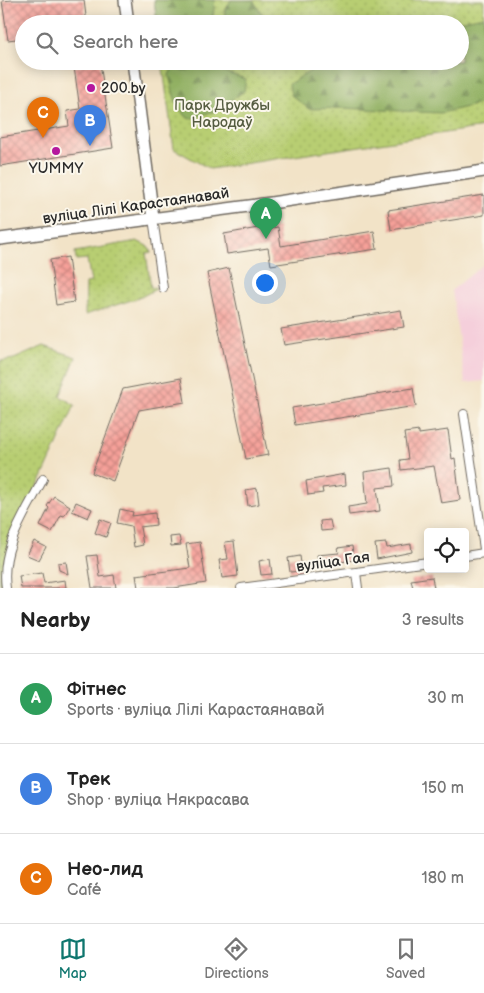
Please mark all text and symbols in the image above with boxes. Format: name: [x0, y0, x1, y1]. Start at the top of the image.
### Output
search box: [15, 15, 469, 70]
icon: search: [33, 29, 61, 57]
text: Search here: [73, 31, 178, 54]
place label: 200.by: [101, 79, 146, 98]
marker: 200.by: [85, 82, 97, 94]
park label: Парк Дружбы Народаў: [174, 96, 270, 132]
pin: C: [27, 97, 59, 138]
pin: B: [74, 105, 106, 146]
marker: YUMMY: [50, 145, 62, 157]
place label: YUMMY: [28, 159, 83, 178]
street label: вуліца Лілі Карастаянавай: [42, 184, 230, 228]
pin: A: [250, 198, 282, 239]
your location: [252, 270, 278, 296]
map controls: [424, 528, 469, 573]
button: locate: [424, 528, 469, 573]
street label: вуліца Гая: [295, 547, 371, 577]
text: Nearby: [20, 608, 90, 633]
text: 3 results: [402, 611, 464, 630]
text: Фітнес: [67, 678, 126, 701]
text: A: [31, 689, 41, 708]
text: 30 m: [427, 689, 464, 708]
text: Sports · вуліца Лілі Карастаянавай: [67, 701, 325, 720]
text: Трек: [67, 768, 110, 791]
text: B: [30, 779, 42, 798]
text: 150 m: [422, 779, 464, 798]
text: Shop · вуліца Някрасава: [67, 791, 249, 810]
text: Нео-лид: [67, 858, 143, 881]
text: C: [30, 869, 42, 888]
text: 180 m: [422, 869, 464, 888]
text: Café: [67, 881, 101, 900]
tab: Map: [59, 935, 87, 982]
tab: Directions: [204, 935, 269, 982]
tab: Saved: [386, 935, 425, 982]

